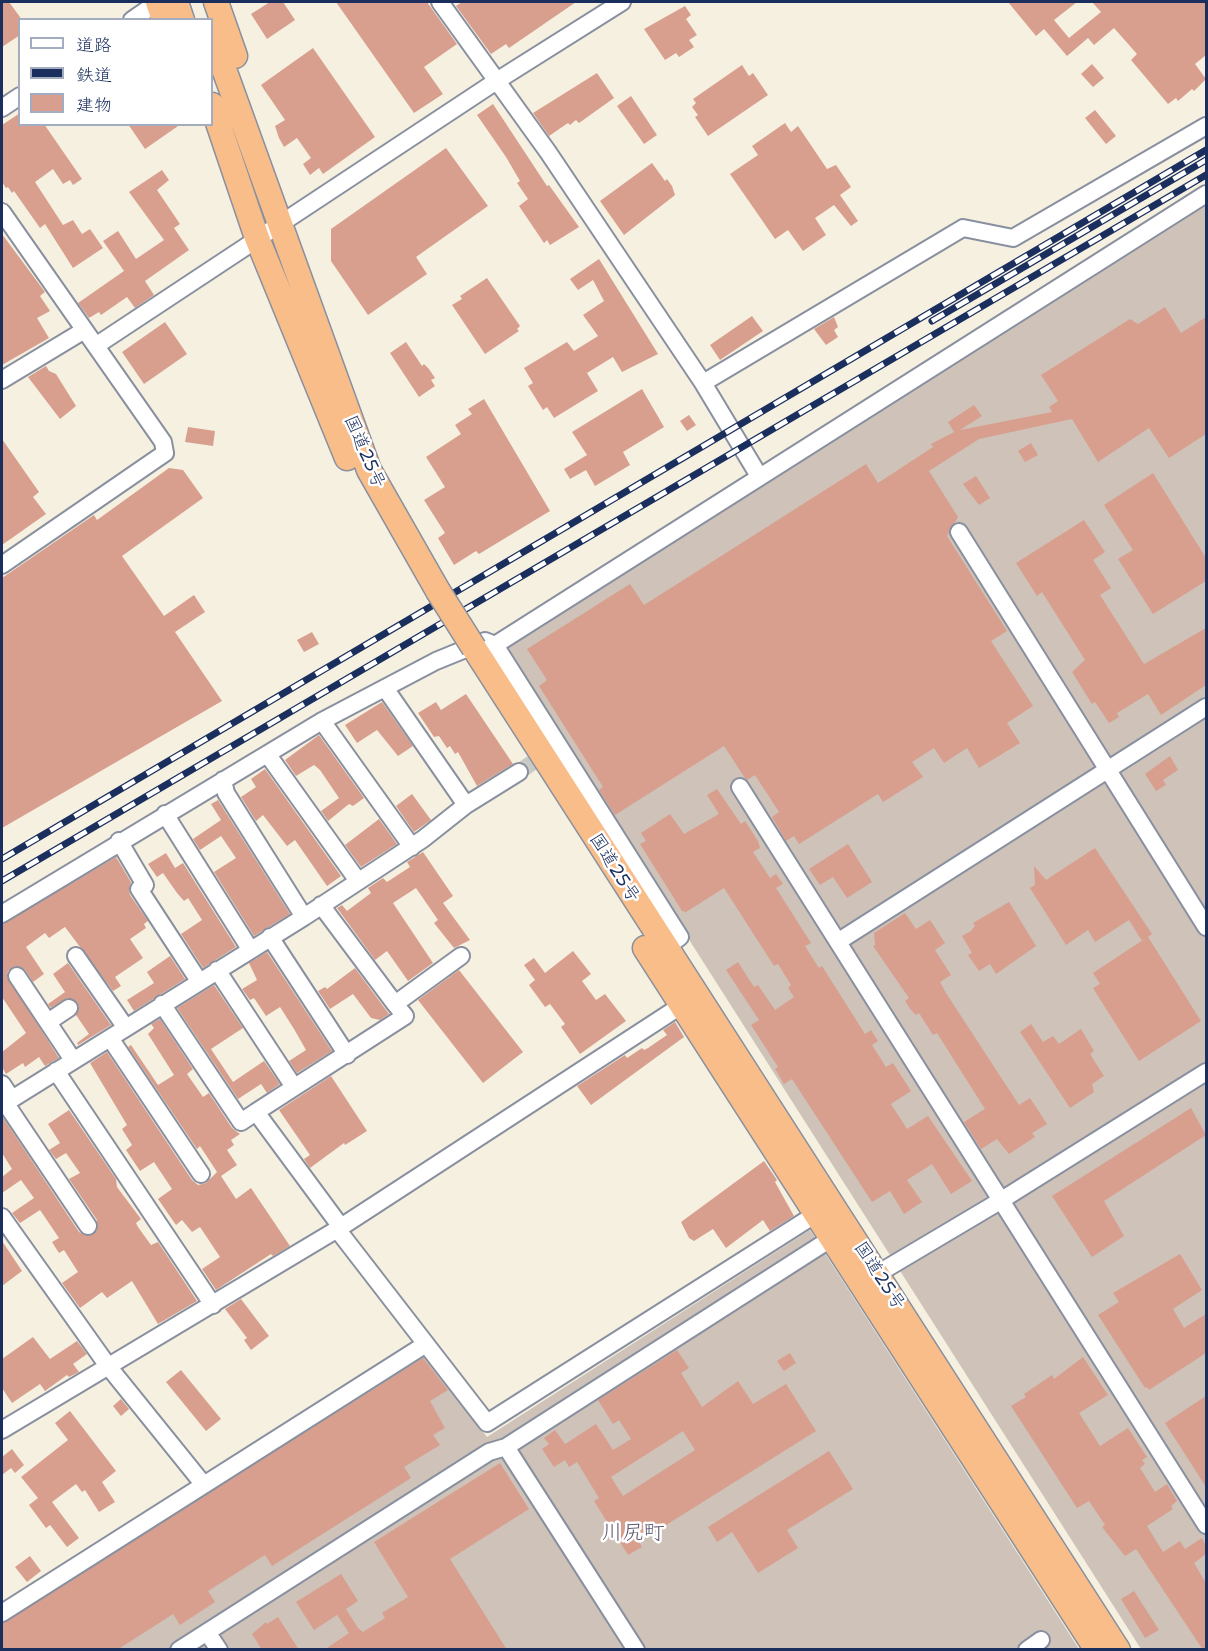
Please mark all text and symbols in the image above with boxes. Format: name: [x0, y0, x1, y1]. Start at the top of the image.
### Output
legend: [18, 18, 213, 126]
text: 道路: [76, 33, 112, 57]
text: 鉄道: [76, 63, 112, 87]
text: 建物: [76, 93, 112, 117]
street label: 国道25号: [339, 412, 389, 492]
street label: 国道25号: [584, 830, 644, 906]
street label: 国道25号: [849, 1238, 909, 1314]
district label: 川尻町: [602, 1521, 664, 1547]

